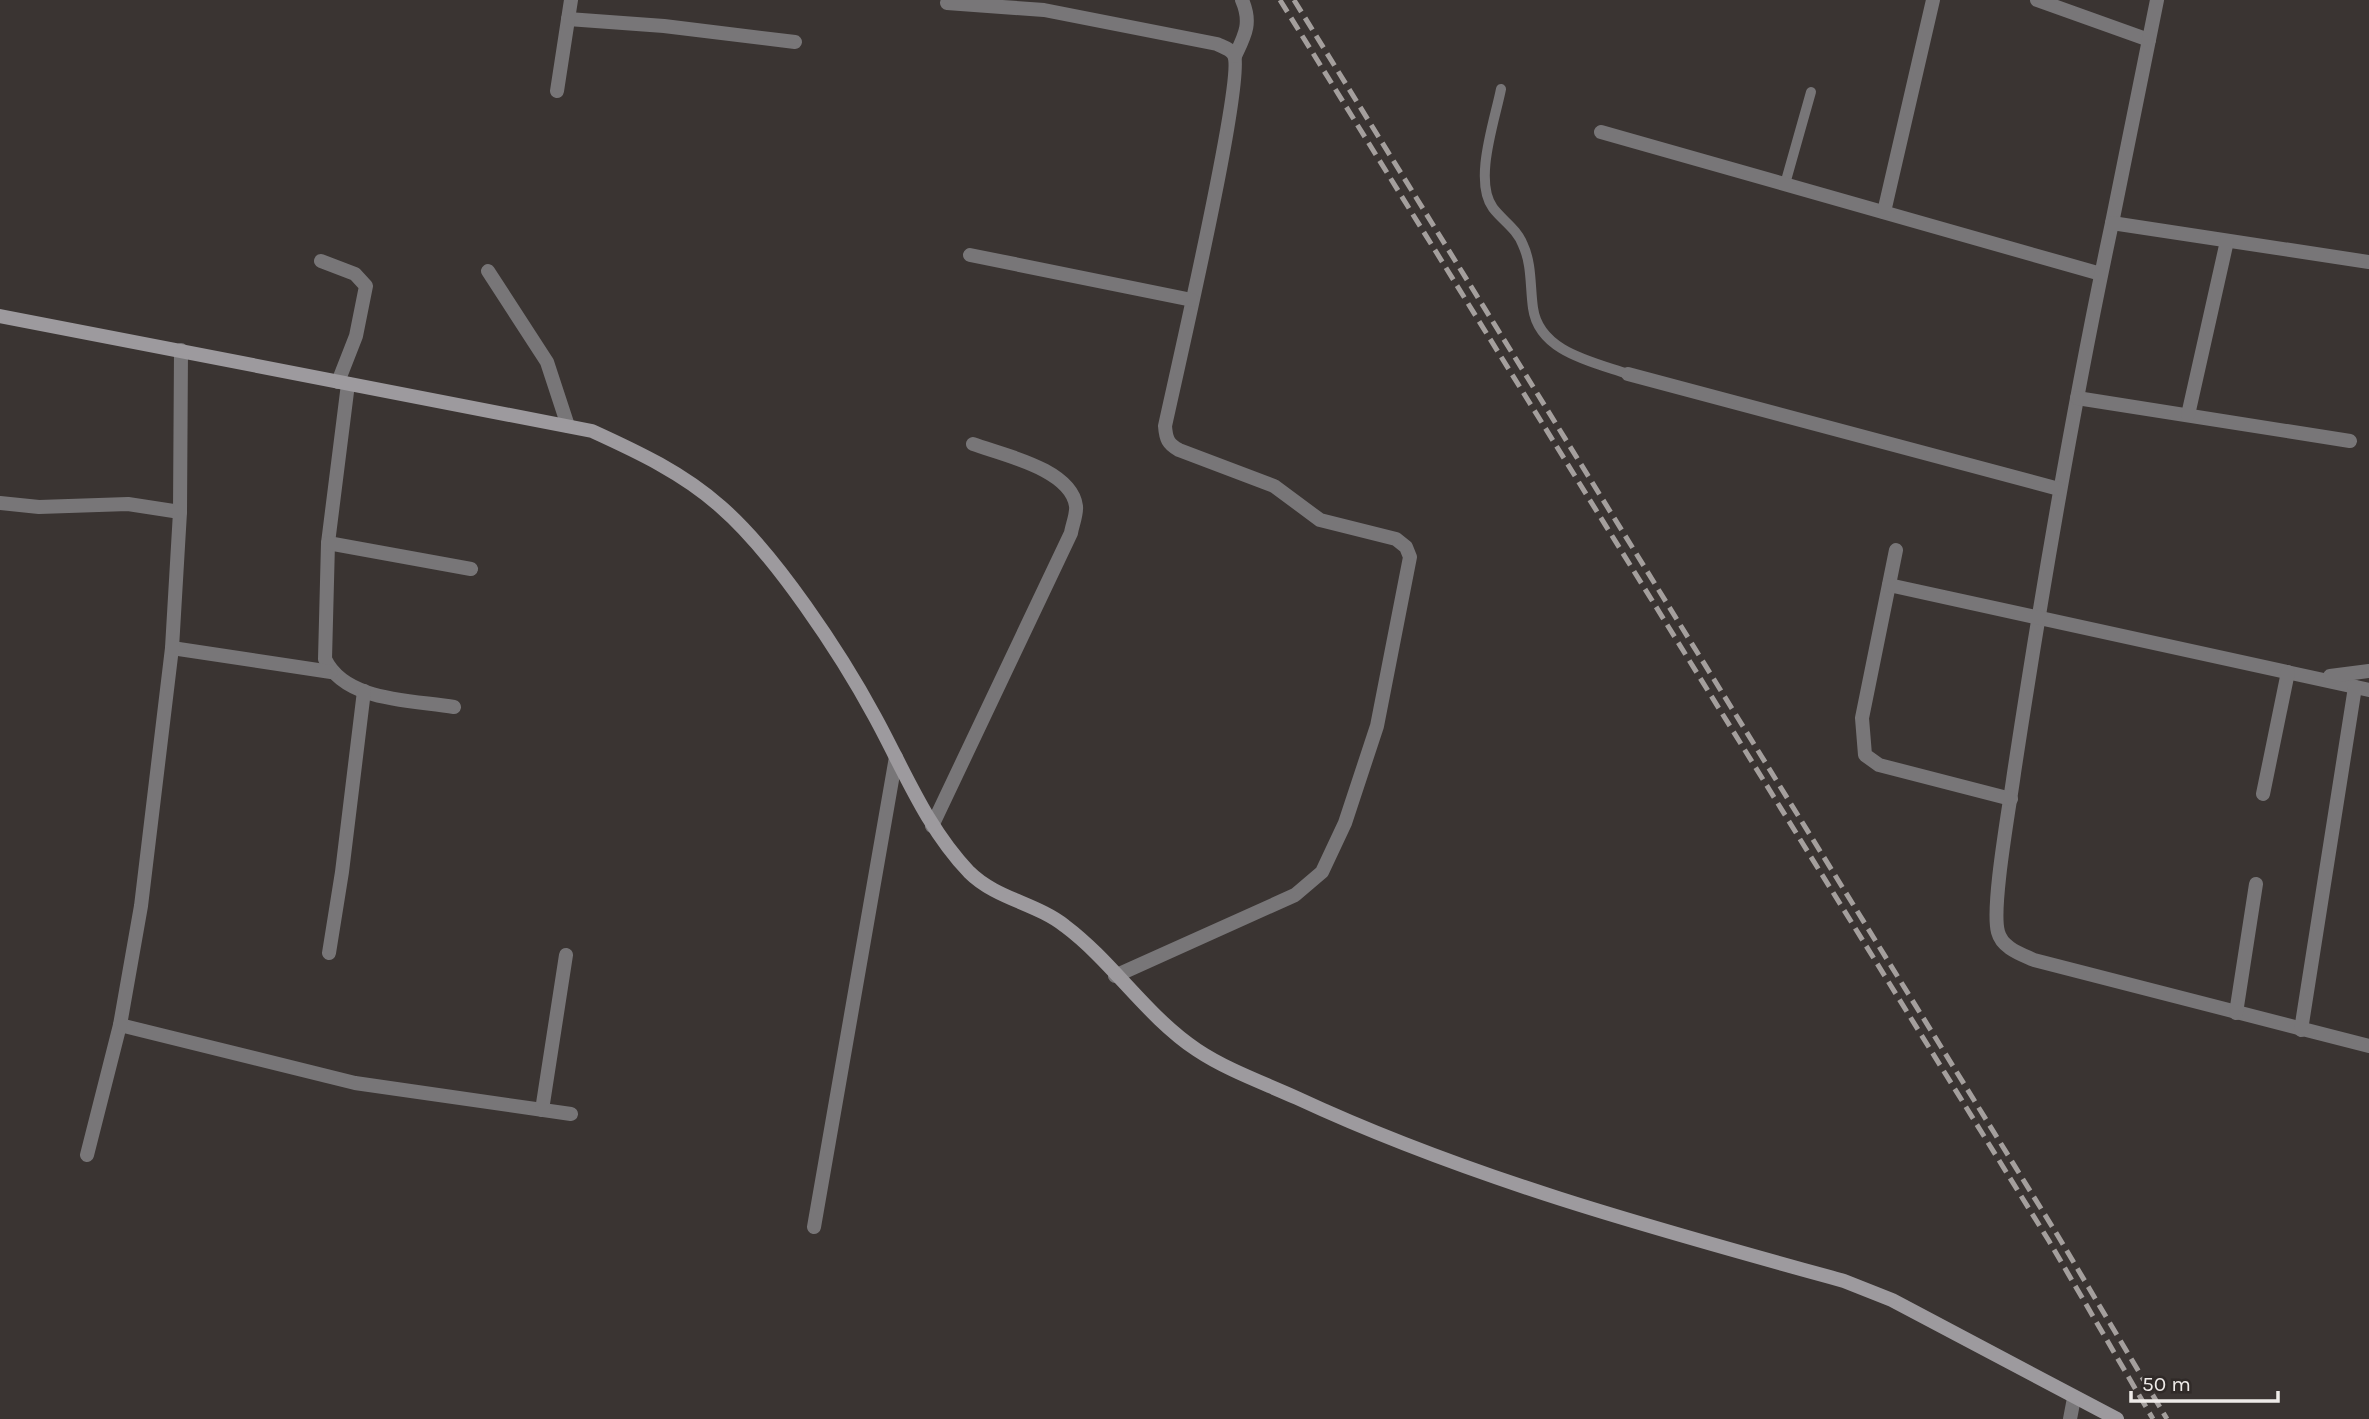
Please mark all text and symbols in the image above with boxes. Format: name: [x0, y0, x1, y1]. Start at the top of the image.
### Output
scale bar: [2131, 1360, 2278, 1404]
text: 50 m: [2142, 1372, 2191, 1396]

